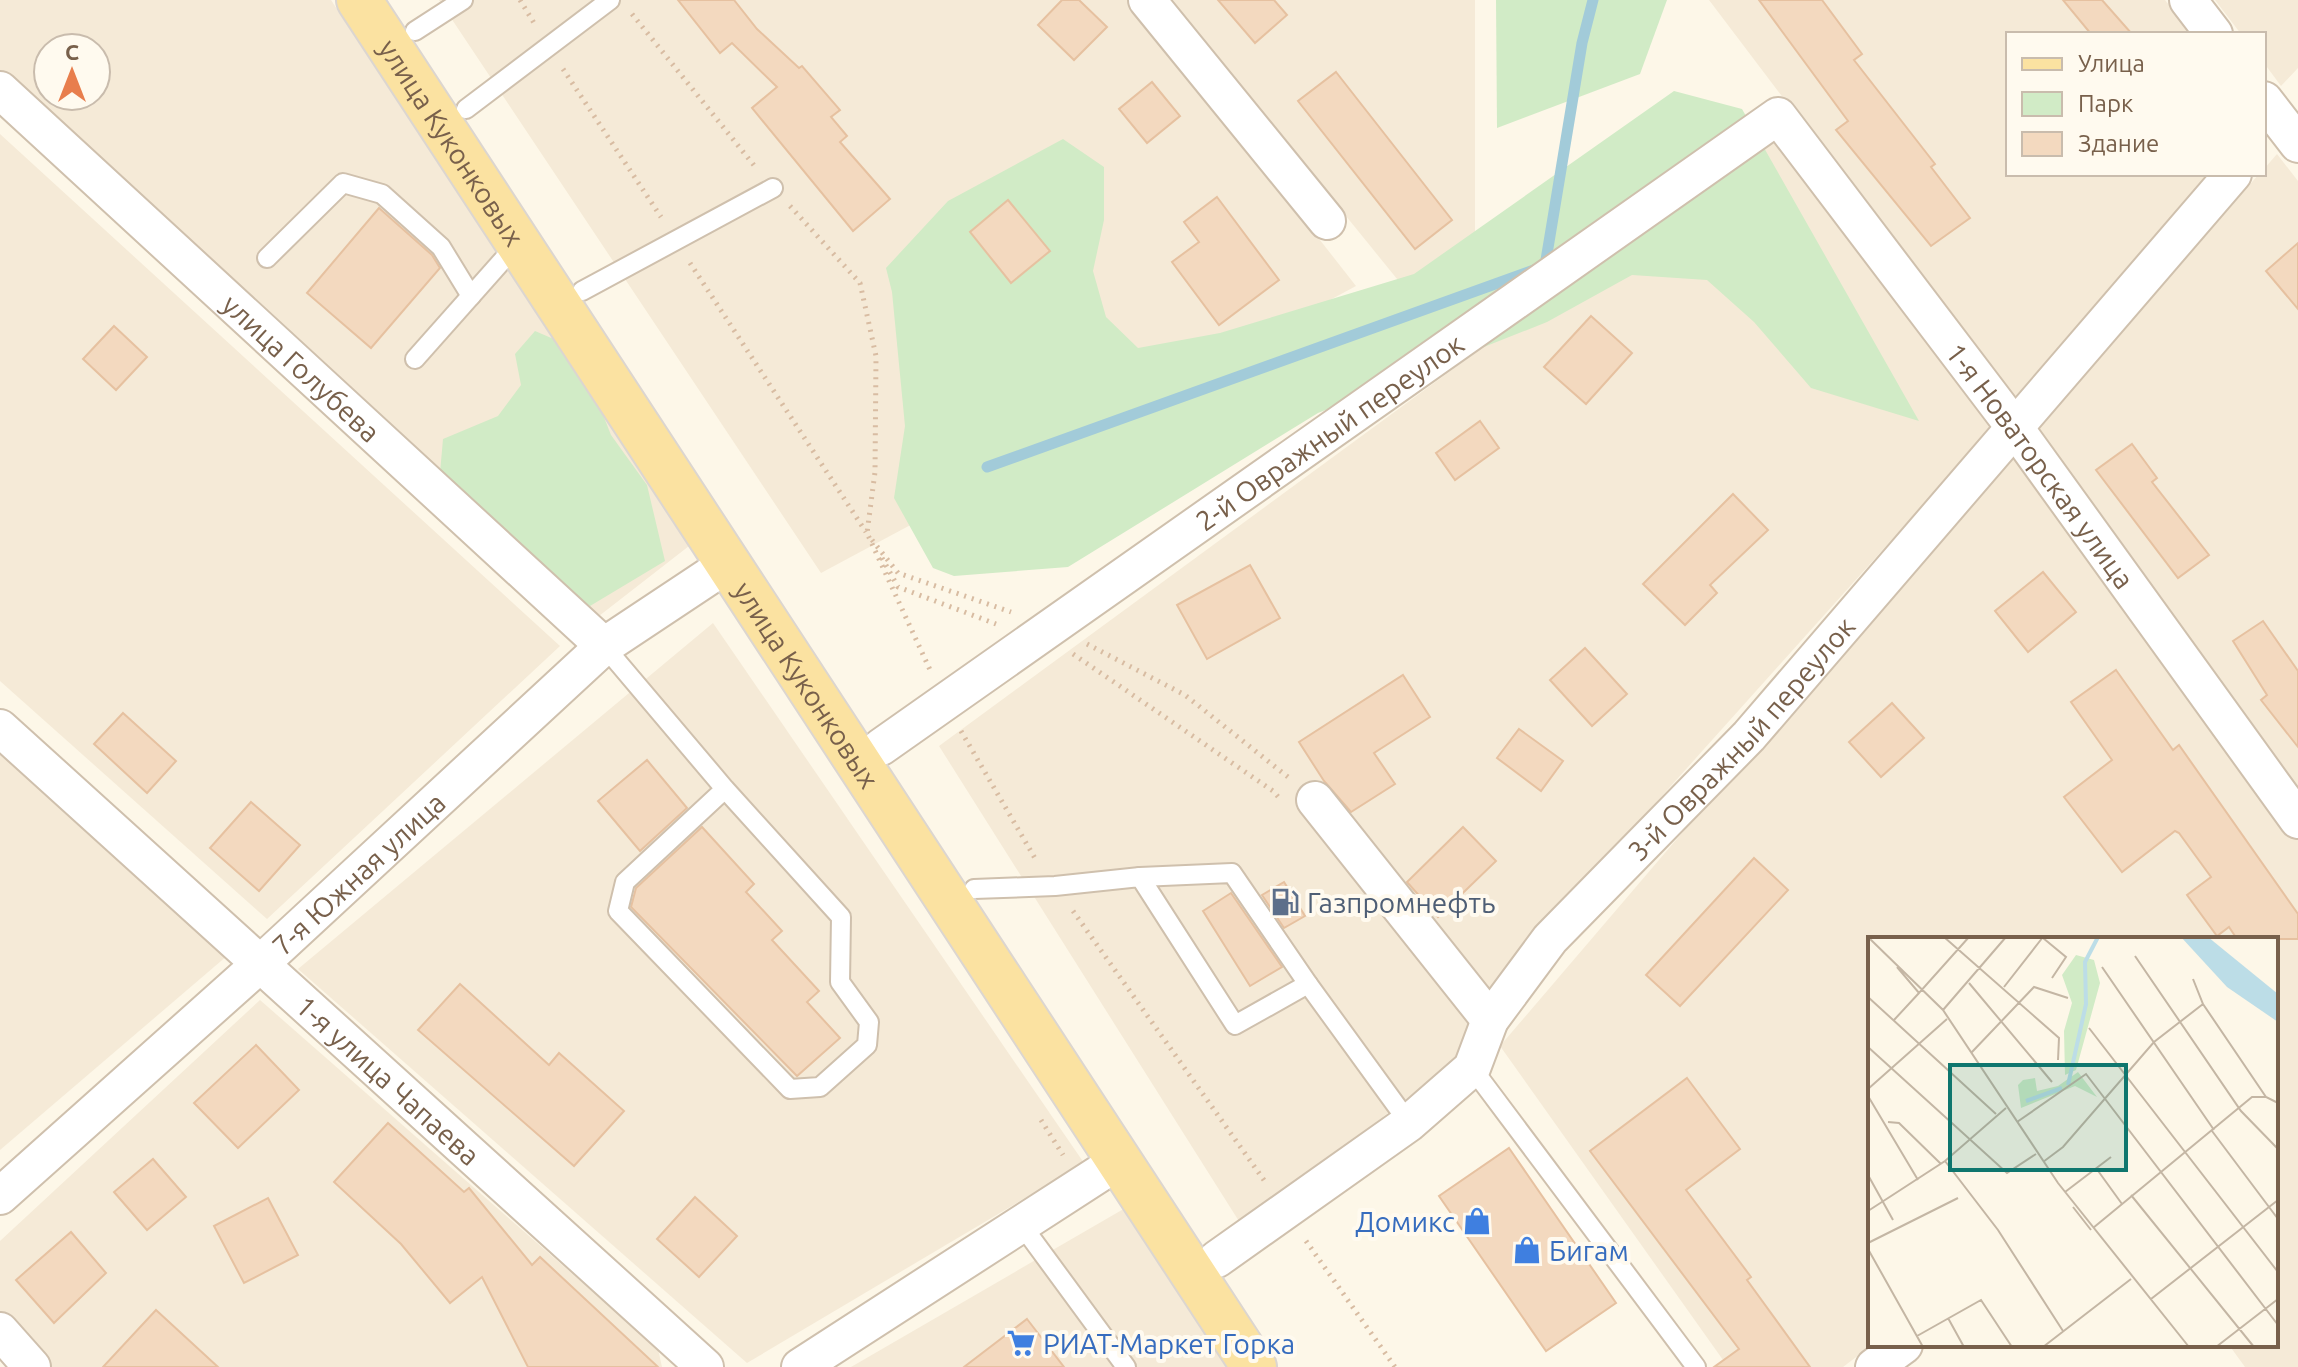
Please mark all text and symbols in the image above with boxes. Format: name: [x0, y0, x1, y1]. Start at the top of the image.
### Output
north arrow: [32, 32, 112, 112]
legend: [2006, 32, 2266, 176]
street label: улица Куконковых: [373, 33, 531, 251]
text: С: [65, 39, 79, 64]
text: Улица: [2078, 50, 2145, 77]
text: Парк: [2078, 90, 2133, 117]
text: Здание: [2078, 130, 2159, 157]
street label: улица Голубева: [217, 288, 387, 448]
street label: 2-й Овражный переулок: [1190, 327, 1469, 536]
street label: 1-я Новаторская улица: [1941, 337, 2141, 594]
street label: улица Куконковых: [728, 575, 886, 793]
street label: 3-й Овражный переулок: [1621, 610, 1860, 866]
street label: 7-я Южная улица: [265, 786, 451, 961]
fuel station icon: Газпромнефть: [1270, 887, 1300, 917]
place label: Газпромнефть: [1307, 887, 1495, 918]
inset map: [1868, 937, 2278, 1347]
street label: 1-я улица Чапаева: [290, 989, 486, 1171]
place label: Домикс: [1355, 1206, 1455, 1237]
shop icon: Домикс: [1462, 1206, 1492, 1236]
shop icon: Бигам: [1512, 1235, 1542, 1265]
place label: Бигам: [1549, 1235, 1629, 1266]
supermarket icon: РИАТ-Маркет Горка: [1006, 1328, 1036, 1358]
place label: РИАТ-Маркет Горка: [1043, 1328, 1295, 1359]

